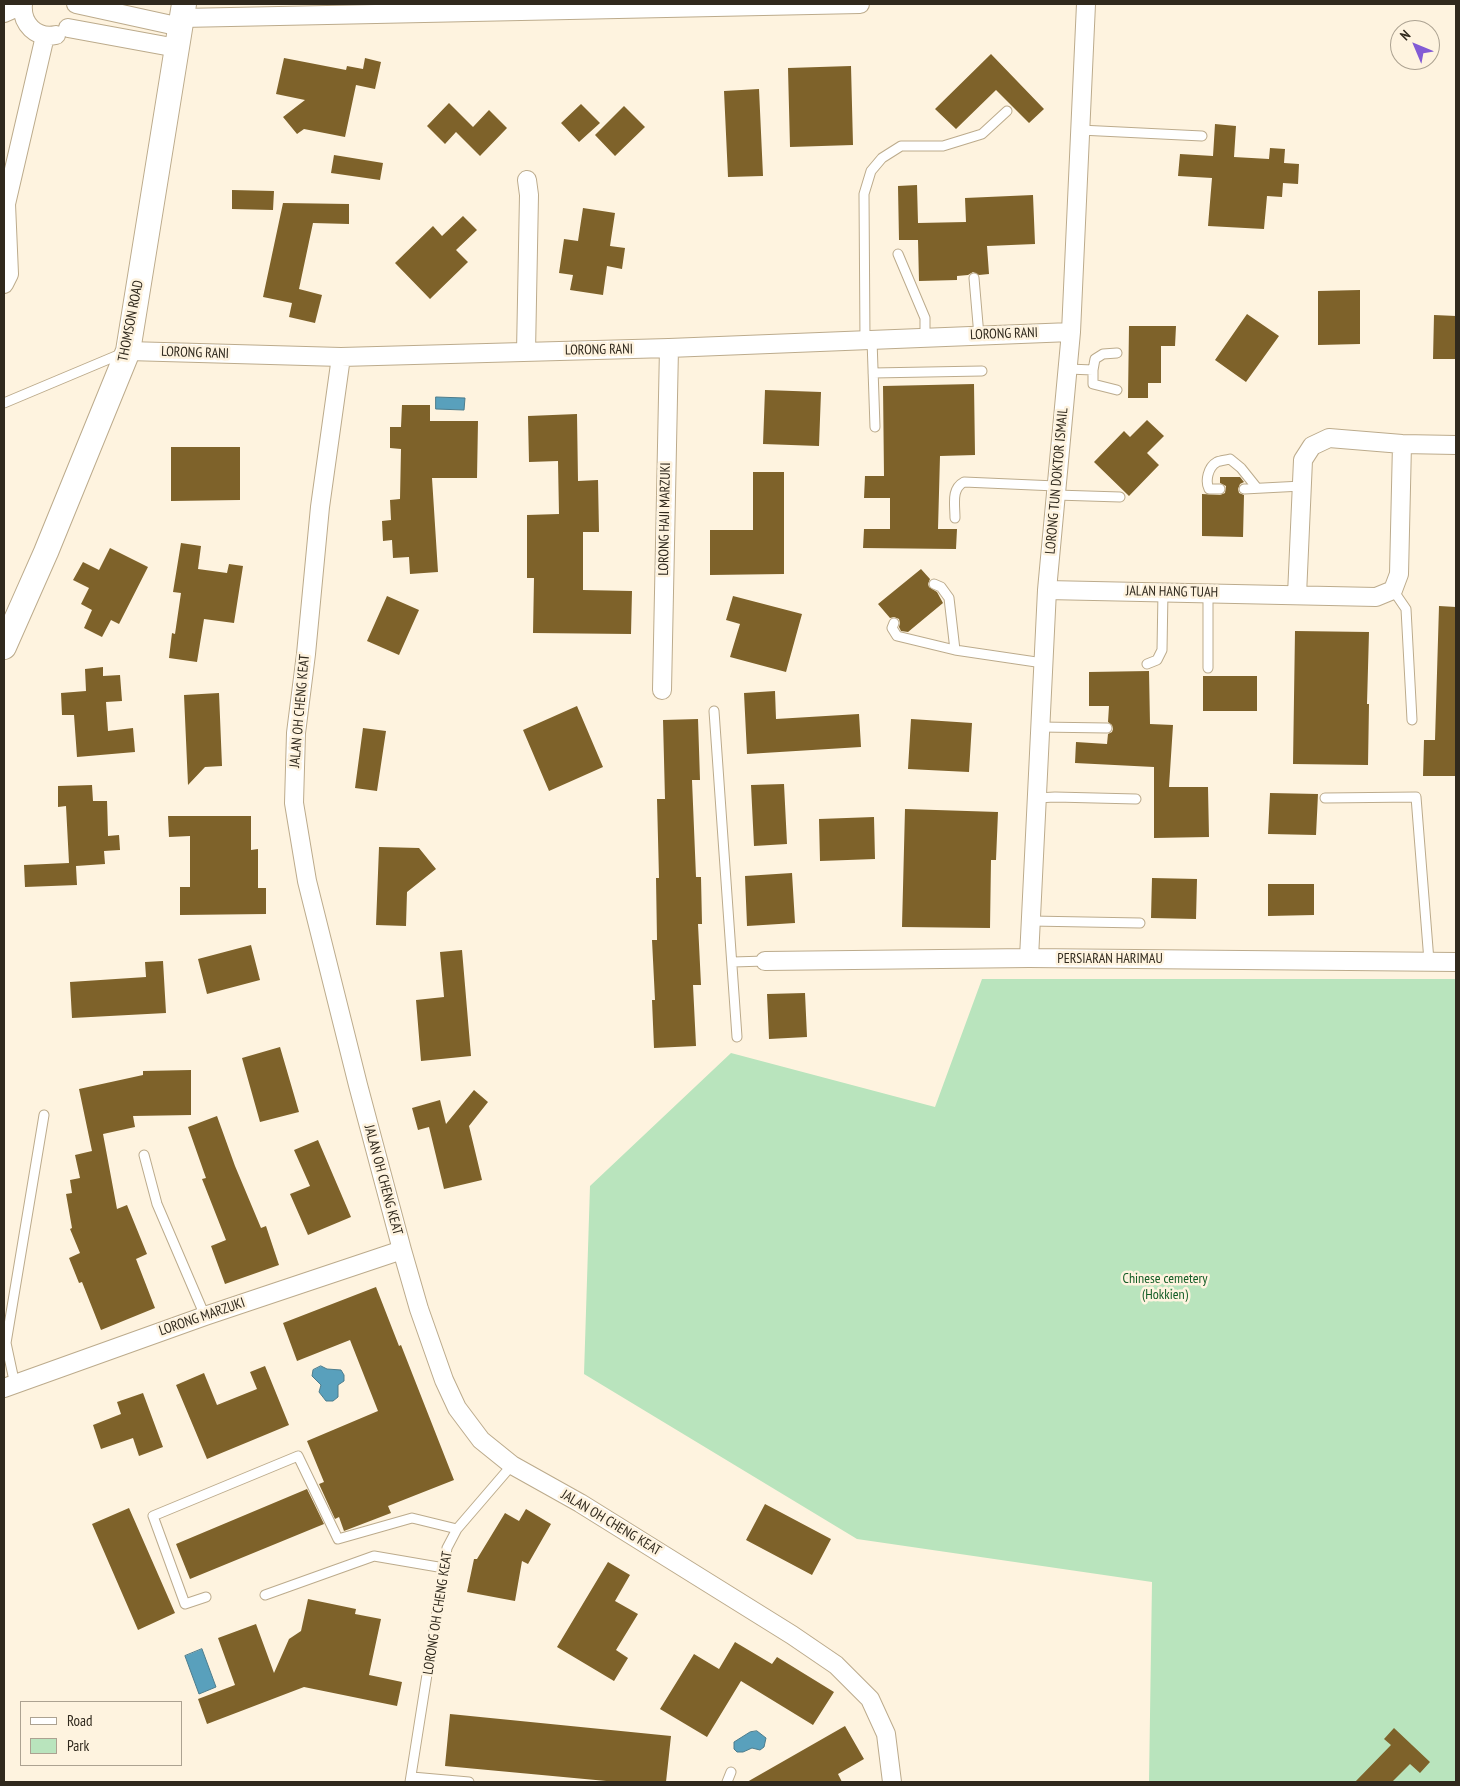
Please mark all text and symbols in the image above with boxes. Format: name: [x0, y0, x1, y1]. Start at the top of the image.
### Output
north arrow: [1390, 20, 1440, 70]
text: N: [1396, 26, 1414, 44]
street label: THOMSON ROAD: [115, 279, 147, 363]
street label: LORONG RANI: [970, 324, 1038, 344]
street label: LORONG RANI: [565, 341, 633, 359]
street label: LORONG RANI: [161, 343, 229, 363]
street label: LORONG TUN DOKTOR ISMAIL: [1042, 407, 1072, 555]
street label: LORONG HAJI MARZUKI: [656, 462, 674, 576]
street label: JALAN HANG TUAH: [1126, 583, 1218, 601]
street label: JALAN OH CHENG KEAT: [287, 654, 313, 768]
street label: PERSIARAN HARIMAU: [1057, 951, 1163, 967]
street label: JALAN OH CHENG KEAT: [360, 1123, 406, 1237]
park label: Chinese cemetery (Hokkien): [1122, 1271, 1208, 1304]
street label: LORONG MARZUKI: [157, 1294, 247, 1340]
street label: JALAN OH CHENG KEAT: [558, 1487, 664, 1559]
street label: LORONG OH CHENG KEAT: [420, 1550, 456, 1676]
legend: [20, 1701, 182, 1766]
text: Road: [67, 1711, 93, 1730]
text: Park: [67, 1736, 89, 1755]

